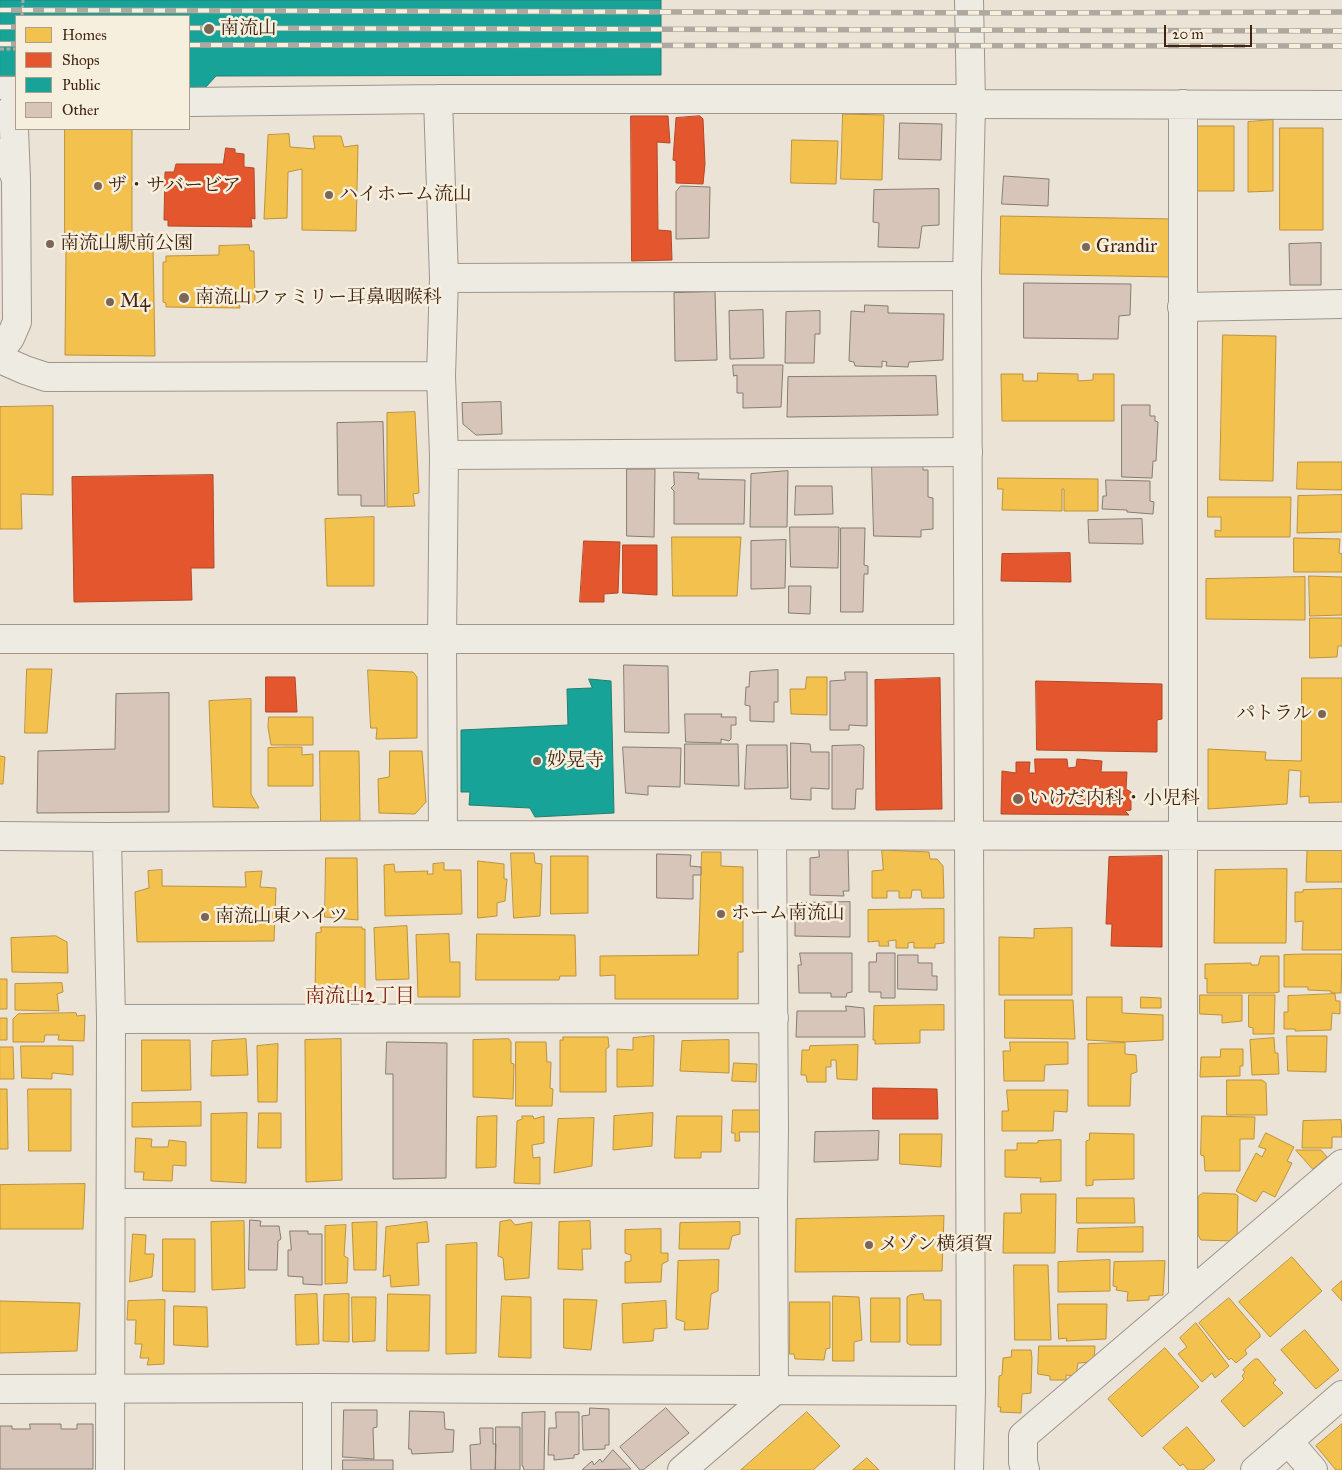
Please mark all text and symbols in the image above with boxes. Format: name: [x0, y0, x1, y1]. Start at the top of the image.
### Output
legend: [15, 15, 190, 130]
scale bar: [1167, 15, 1254, 47]
place label: 南流山: [220, 18, 277, 40]
marker: 南流山: [202, 22, 216, 36]
text: 20 m: [1172, 25, 1204, 43]
text: Homes: [62, 26, 107, 44]
text: Shops: [62, 51, 100, 69]
text: Public: [62, 76, 100, 94]
text: Other: [62, 101, 99, 119]
place label: ザ・サバービア: [108, 175, 241, 197]
marker: ザ・サバービア: [92, 180, 104, 192]
place label: ハイホーム流山: [339, 184, 472, 206]
marker: ハイホーム流山: [323, 189, 335, 201]
place label: 南流山駅前公園: [60, 233, 193, 255]
place label: Grandir: [1096, 236, 1157, 258]
marker: 南流山駅前公園: [44, 238, 56, 250]
marker: Grandir: [1080, 241, 1092, 253]
place label: 南流山ファミリー耳鼻咽喉科: [195, 287, 442, 309]
place label: M4: [120, 291, 150, 313]
marker: 南流山ファミリー耳鼻咽喉科: [177, 291, 191, 305]
marker: M4: [104, 296, 116, 308]
place label: パトラル: [1236, 703, 1312, 725]
marker: パトラル: [1316, 708, 1328, 720]
place label: 妙晃寺: [547, 750, 604, 772]
marker: 妙晃寺: [531, 755, 543, 767]
place label: いけだ内科・小児科: [1029, 788, 1200, 810]
marker: いけだ内科・小児科: [1011, 792, 1025, 806]
place label: ホーム南流山: [731, 903, 845, 925]
place label: 南流山東ハイツ: [215, 906, 348, 928]
marker: ホーム南流山: [715, 908, 727, 920]
marker: 南流山東ハイツ: [199, 911, 211, 923]
district label: 南流山2丁目: [305, 985, 415, 1009]
place label: メゾン横須賀: [879, 1234, 993, 1256]
marker: メゾン横須賀: [863, 1239, 875, 1251]

